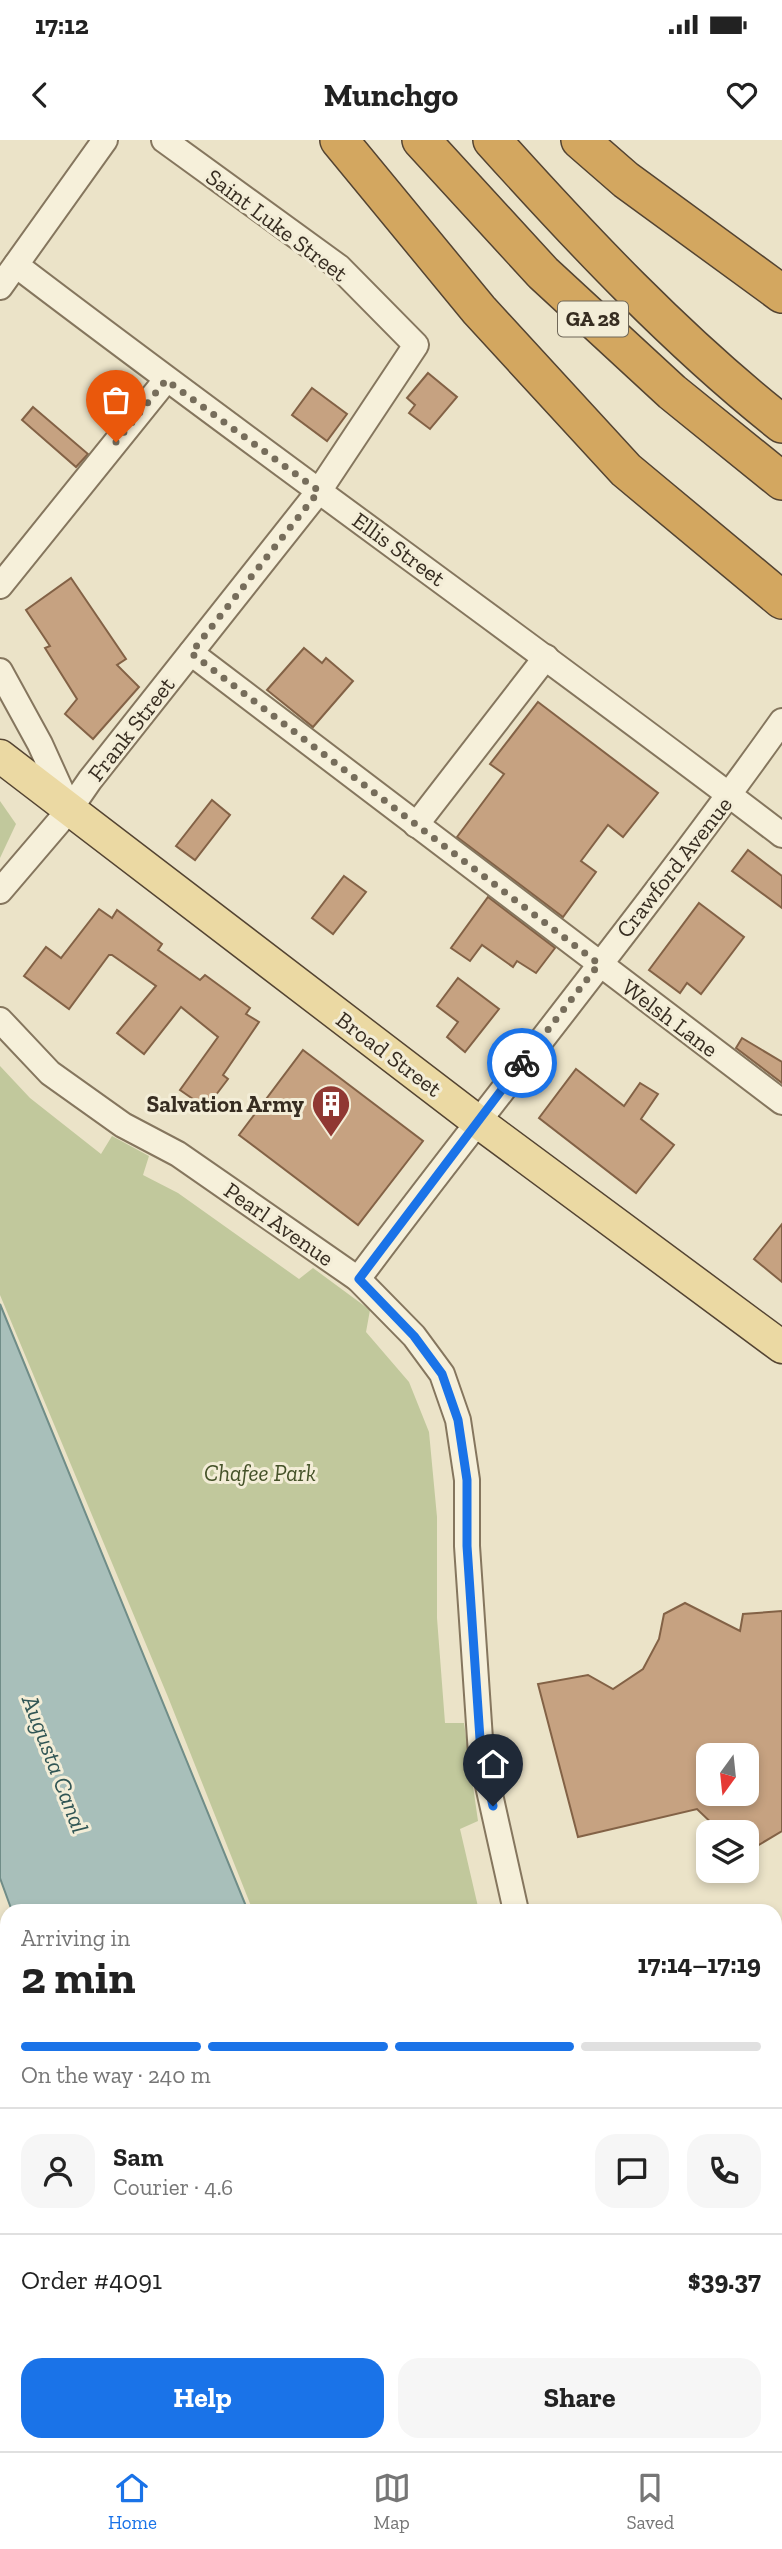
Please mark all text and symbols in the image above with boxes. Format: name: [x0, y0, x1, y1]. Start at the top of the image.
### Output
text: 17:12: [35, 9, 89, 41]
icon: back: [21, 76, 59, 114]
text: Munchgo: [324, 76, 458, 114]
icon: heart: [723, 76, 761, 114]
street label: Saint Luke Street: [201, 163, 354, 288]
road number: GA 28: [558, 302, 628, 336]
pin: [86, 370, 146, 442]
icon: bag: [97, 381, 135, 419]
street label: Ellis Street: [347, 506, 451, 592]
street label: Frank Street: [82, 671, 181, 787]
street label: Crawford Avenue: [610, 791, 738, 943]
street label: Welsh Lane: [616, 973, 724, 1063]
street label: Broad Street: [331, 1005, 448, 1103]
courier: [487, 1028, 557, 1098]
icon: bike: [503, 1044, 541, 1082]
building icon: Salvation Army: [310, 1083, 352, 1138]
place label: Salvation Army: [146, 1090, 305, 1118]
street label: Pearl Avenue: [219, 1176, 339, 1272]
park label: Chafee Park: [204, 1459, 316, 1487]
water label: Augusta Canal: [15, 1690, 95, 1837]
pin: [463, 1734, 523, 1806]
north arrow: [696, 1743, 760, 1806]
map controls: [696, 1743, 759, 1883]
icon: home: [474, 1745, 512, 1783]
button: layers: [696, 1820, 759, 1883]
text: Arriving in: [21, 1924, 130, 1952]
text: 17:14–17:19: [638, 1948, 761, 1980]
text: 2 min: [21, 1950, 136, 2005]
text: On the way · 240 m: [21, 2061, 211, 2089]
button: person: [21, 2134, 95, 2208]
button: chat: [595, 2134, 669, 2208]
button: phone: [687, 2134, 761, 2208]
text: Sam: [113, 2141, 163, 2173]
text: Courier · 4.6: [113, 2173, 233, 2201]
text: Order #4091: [21, 2264, 162, 2296]
text: $39.37: [688, 2264, 761, 2296]
button: Help: [21, 2358, 384, 2438]
button: Share: [398, 2358, 761, 2438]
tab: Home: [108, 2469, 157, 2534]
tab: Map: [373, 2469, 411, 2534]
tab: Saved: [626, 2469, 674, 2534]

